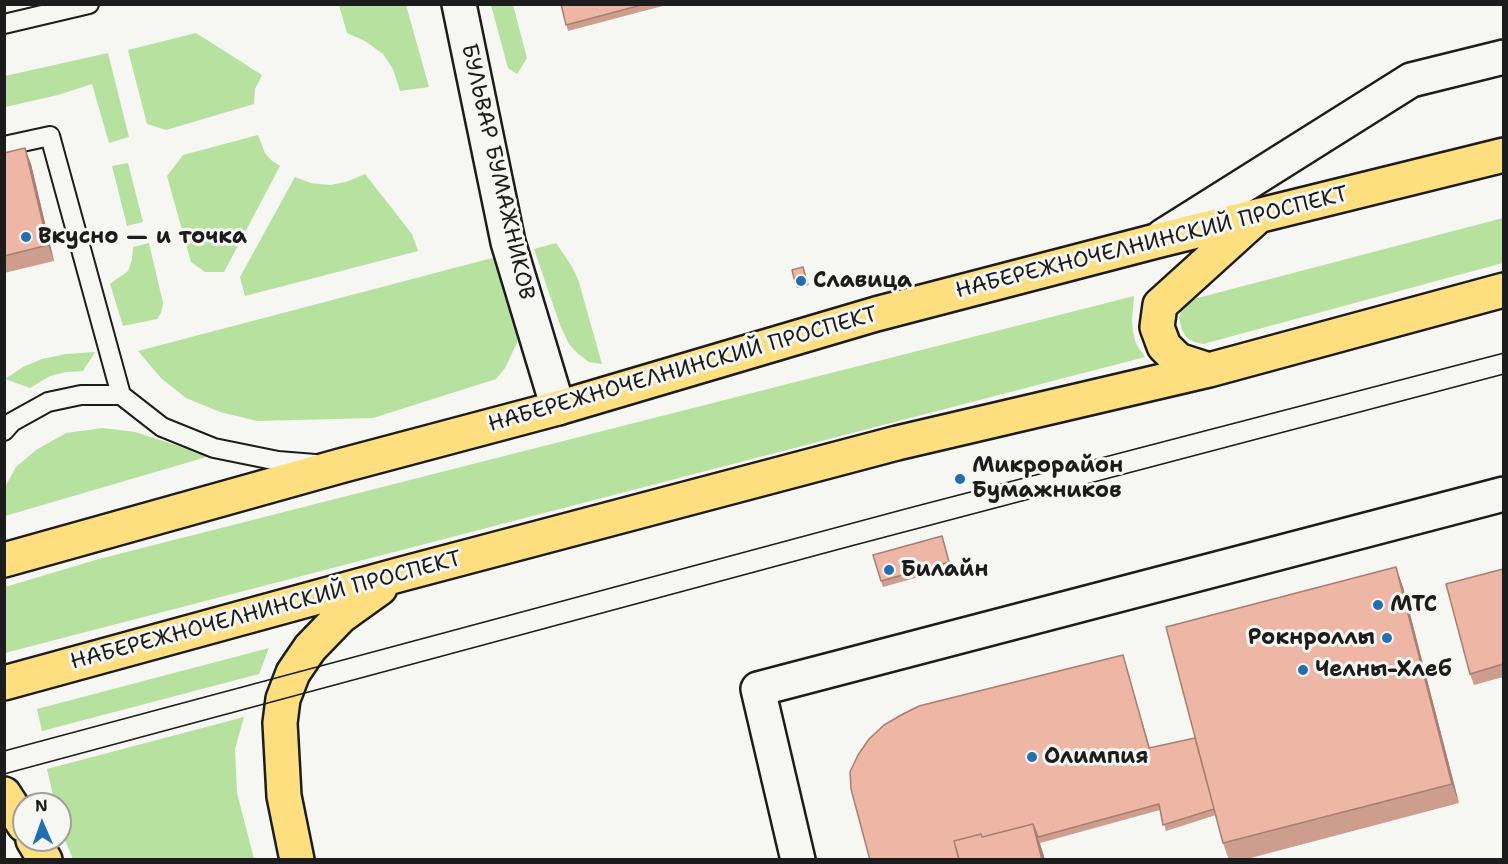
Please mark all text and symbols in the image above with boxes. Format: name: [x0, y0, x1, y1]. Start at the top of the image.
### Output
street label: БУЛЬВАР БУМАЖНИКОВ: [455, 41, 539, 303]
street label: НАБЕРЕЖНОЧЕЛНИНСКИЙ ПРОСПЕКТ: [953, 181, 1351, 305]
place label: Вкусно — и точка: [38, 224, 247, 250]
marker: Вкусно — и точка: [19, 230, 33, 244]
place label: Славица: [813, 268, 912, 294]
marker: Славица: [794, 274, 808, 288]
street label: НАБЕРЕЖНОЧЕЛНИНСКИЙ ПРОСПЕКТ: [485, 302, 881, 438]
place label: Микрорайон Бумажников: [972, 453, 1123, 505]
marker: Микрорайон Бумажников: [953, 472, 967, 486]
street label: НАБЕРЕЖНОЧЕЛНИНСКИЙ ПРОСПЕКТ: [68, 546, 464, 676]
place label: Билайн: [901, 557, 988, 583]
marker: Билайн: [882, 563, 896, 577]
place label: МТС: [1390, 592, 1437, 618]
marker: МТС: [1371, 598, 1385, 612]
place label: Рокнроллы: [1248, 625, 1375, 651]
marker: Рокнроллы: [1380, 631, 1394, 645]
place label: Челны-Хлеб: [1315, 657, 1451, 683]
marker: Челны-Хлеб: [1296, 663, 1310, 677]
place label: Олимпия: [1044, 744, 1148, 770]
marker: Олимпия: [1025, 750, 1039, 764]
north arrow: [12, 792, 72, 852]
text: N: [35, 795, 48, 816]

